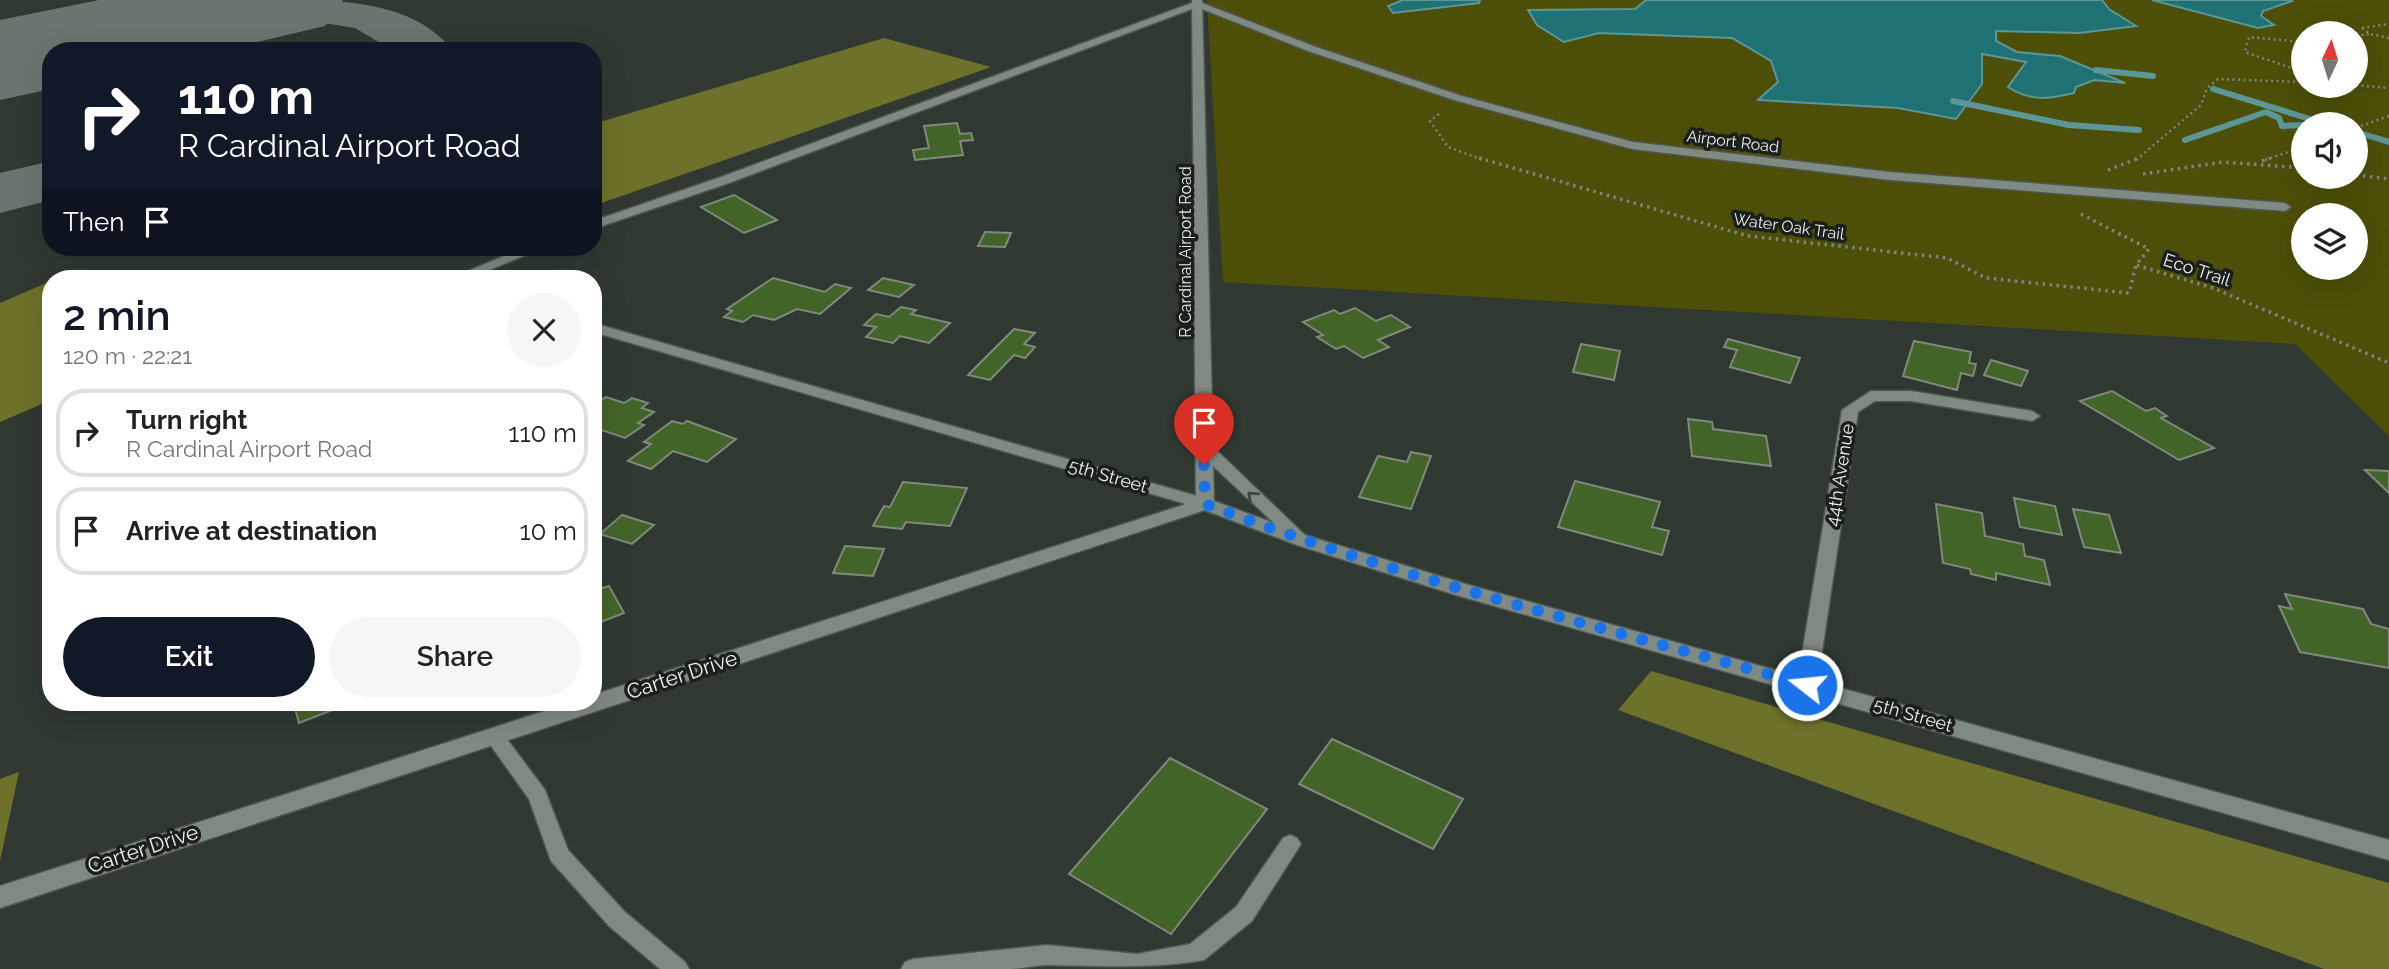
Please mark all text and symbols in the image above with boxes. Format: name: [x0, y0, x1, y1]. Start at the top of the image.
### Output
north arrow: [2291, 21, 2368, 98]
map controls: [2291, 21, 2368, 280]
text: 110 m: [178, 68, 314, 125]
icon: right: [63, 70, 154, 161]
button: sound: [2291, 112, 2368, 189]
street label: Airport Road: [1686, 126, 1780, 157]
text: R Cardinal Airport Road: [178, 127, 521, 164]
street label: R Cardinal Airport Road: [1176, 166, 1195, 338]
icon: arrive: [138, 203, 176, 241]
button: layers: [2291, 203, 2368, 280]
text: Then: [63, 207, 124, 237]
street label: Water Oak Trail: [1732, 209, 1846, 244]
street label: Eco Trail: [2161, 249, 2234, 290]
text: 2 min: [63, 291, 171, 340]
button: close: [507, 293, 581, 367]
text: 120 m · 22:21: [63, 342, 192, 369]
pin: [1174, 393, 1234, 465]
icon: arrive: [1185, 404, 1223, 442]
text: Turn right: [126, 405, 247, 435]
icon: right: [67, 414, 105, 452]
text: 110 m: [508, 418, 577, 448]
street label: 44th Avenue: [1821, 422, 1858, 528]
text: R Cardinal Airport Road: [126, 435, 372, 462]
street label: 5th Street: [1066, 454, 1150, 497]
one-way arrow: [1247, 492, 1260, 504]
icon: arrive: [67, 512, 105, 550]
text: Arrive at destination: [126, 516, 377, 546]
text: 10 m: [519, 516, 577, 546]
button: Exit: [63, 617, 315, 697]
button: Share: [329, 617, 581, 697]
street label: Carter Drive: [623, 645, 740, 704]
position arrow: [1770, 648, 1844, 722]
street label: 5th Street: [1871, 693, 1955, 736]
street label: Carter Drive: [84, 819, 201, 878]

